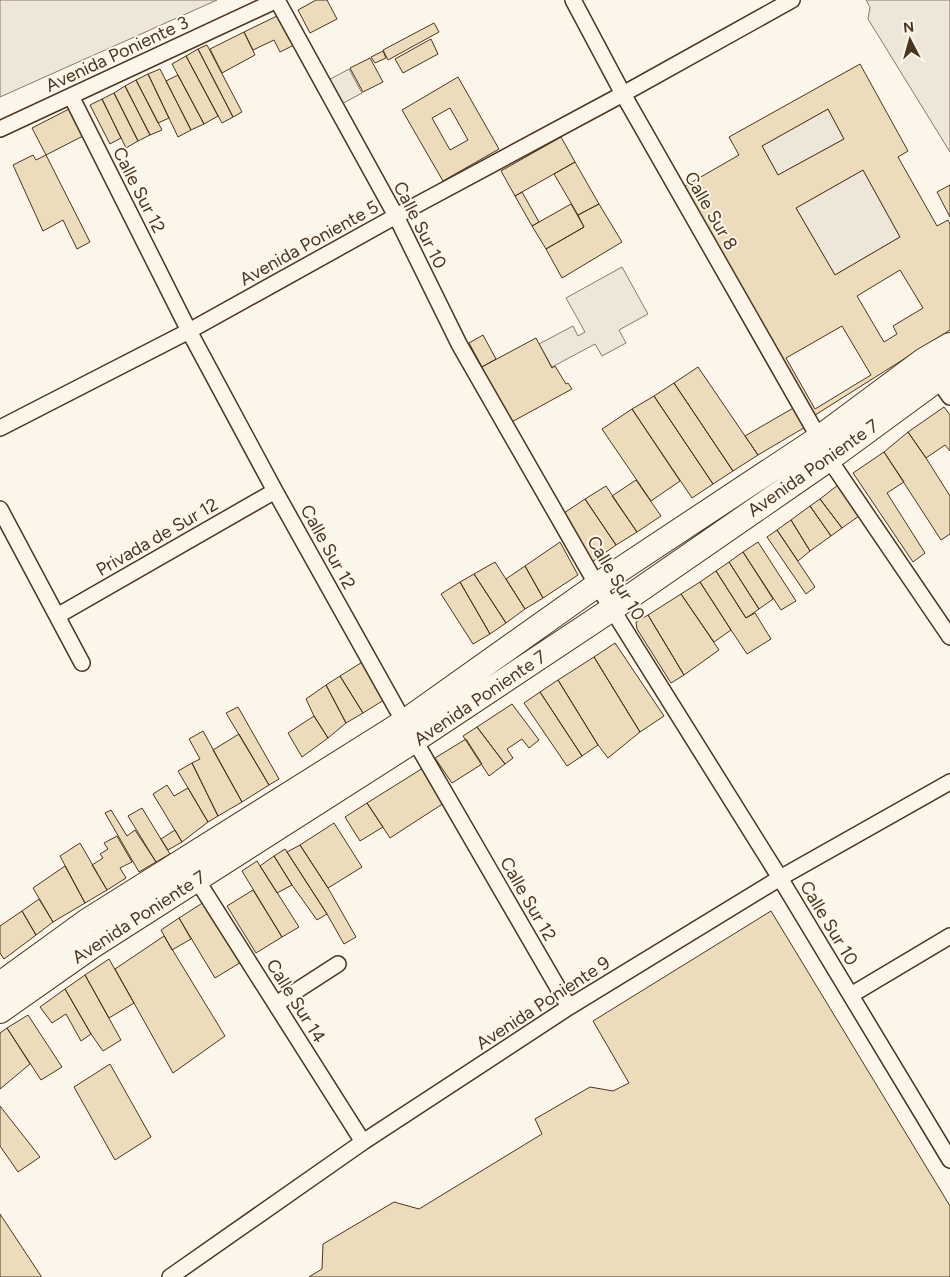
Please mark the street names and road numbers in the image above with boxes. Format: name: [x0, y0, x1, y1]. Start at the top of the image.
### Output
street label: Avenida Poniente 3: [42, 11, 192, 97]
street label: Calle Sur 12: [108, 143, 170, 237]
street label: Calle Sur 8: [680, 168, 742, 254]
street label: Calle Sur 10: [389, 178, 451, 272]
street label: Avenida Poniente 5: [236, 196, 382, 290]
street label: Avenida Poniente 7: [743, 414, 883, 521]
street label: Privada de Sur 12: [92, 493, 222, 581]
street label: Calle Sur 12: [296, 501, 360, 593]
street label: Calle Sur 10: [582, 532, 650, 624]
street label: Avenida Poniente 7: [410, 645, 551, 750]
street label: Calle Sur 12: [495, 853, 561, 945]
street label: Avenida Poniente 7: [68, 865, 210, 968]
street label: Calle Sur 10: [795, 877, 863, 969]
street label: Avenida Poniente 9: [472, 951, 614, 1055]
street label: Calle Sur 14: [262, 955, 330, 1047]

